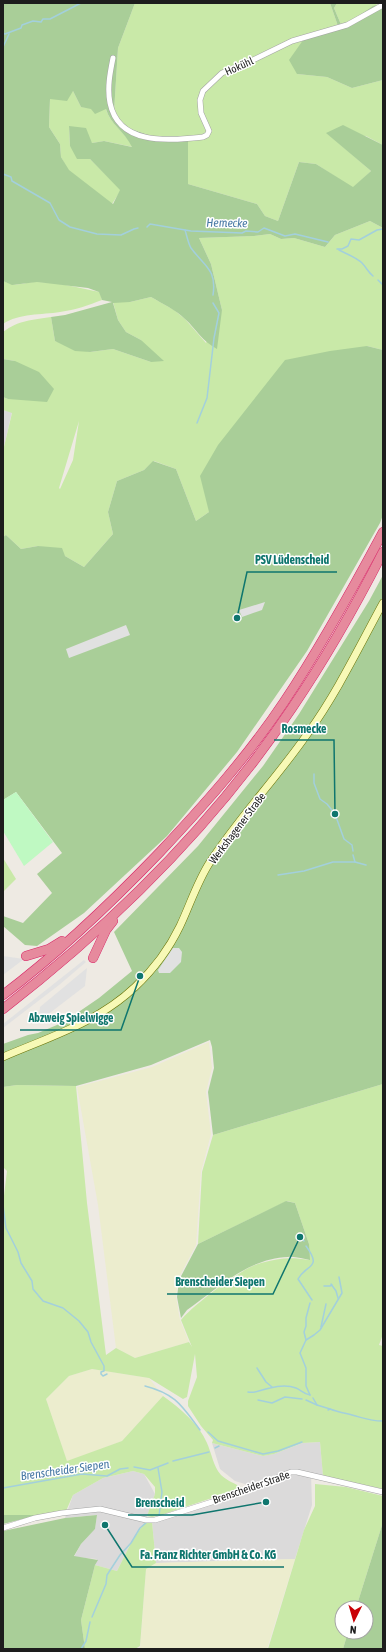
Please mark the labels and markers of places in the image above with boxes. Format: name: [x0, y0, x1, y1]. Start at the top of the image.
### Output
callout: PSV Lüdenscheid: [247, 548, 337, 572]
callout: Rosmecke: [274, 716, 334, 740]
callout: Abzweig Spielwigge: [20, 1006, 121, 1030]
callout: Brenscheider Siepen: [167, 1270, 273, 1294]
callout: Brenscheid: [128, 1491, 192, 1515]
callout: Fa. Franz Richter GmbH & Co. KG: [132, 1543, 284, 1567]

